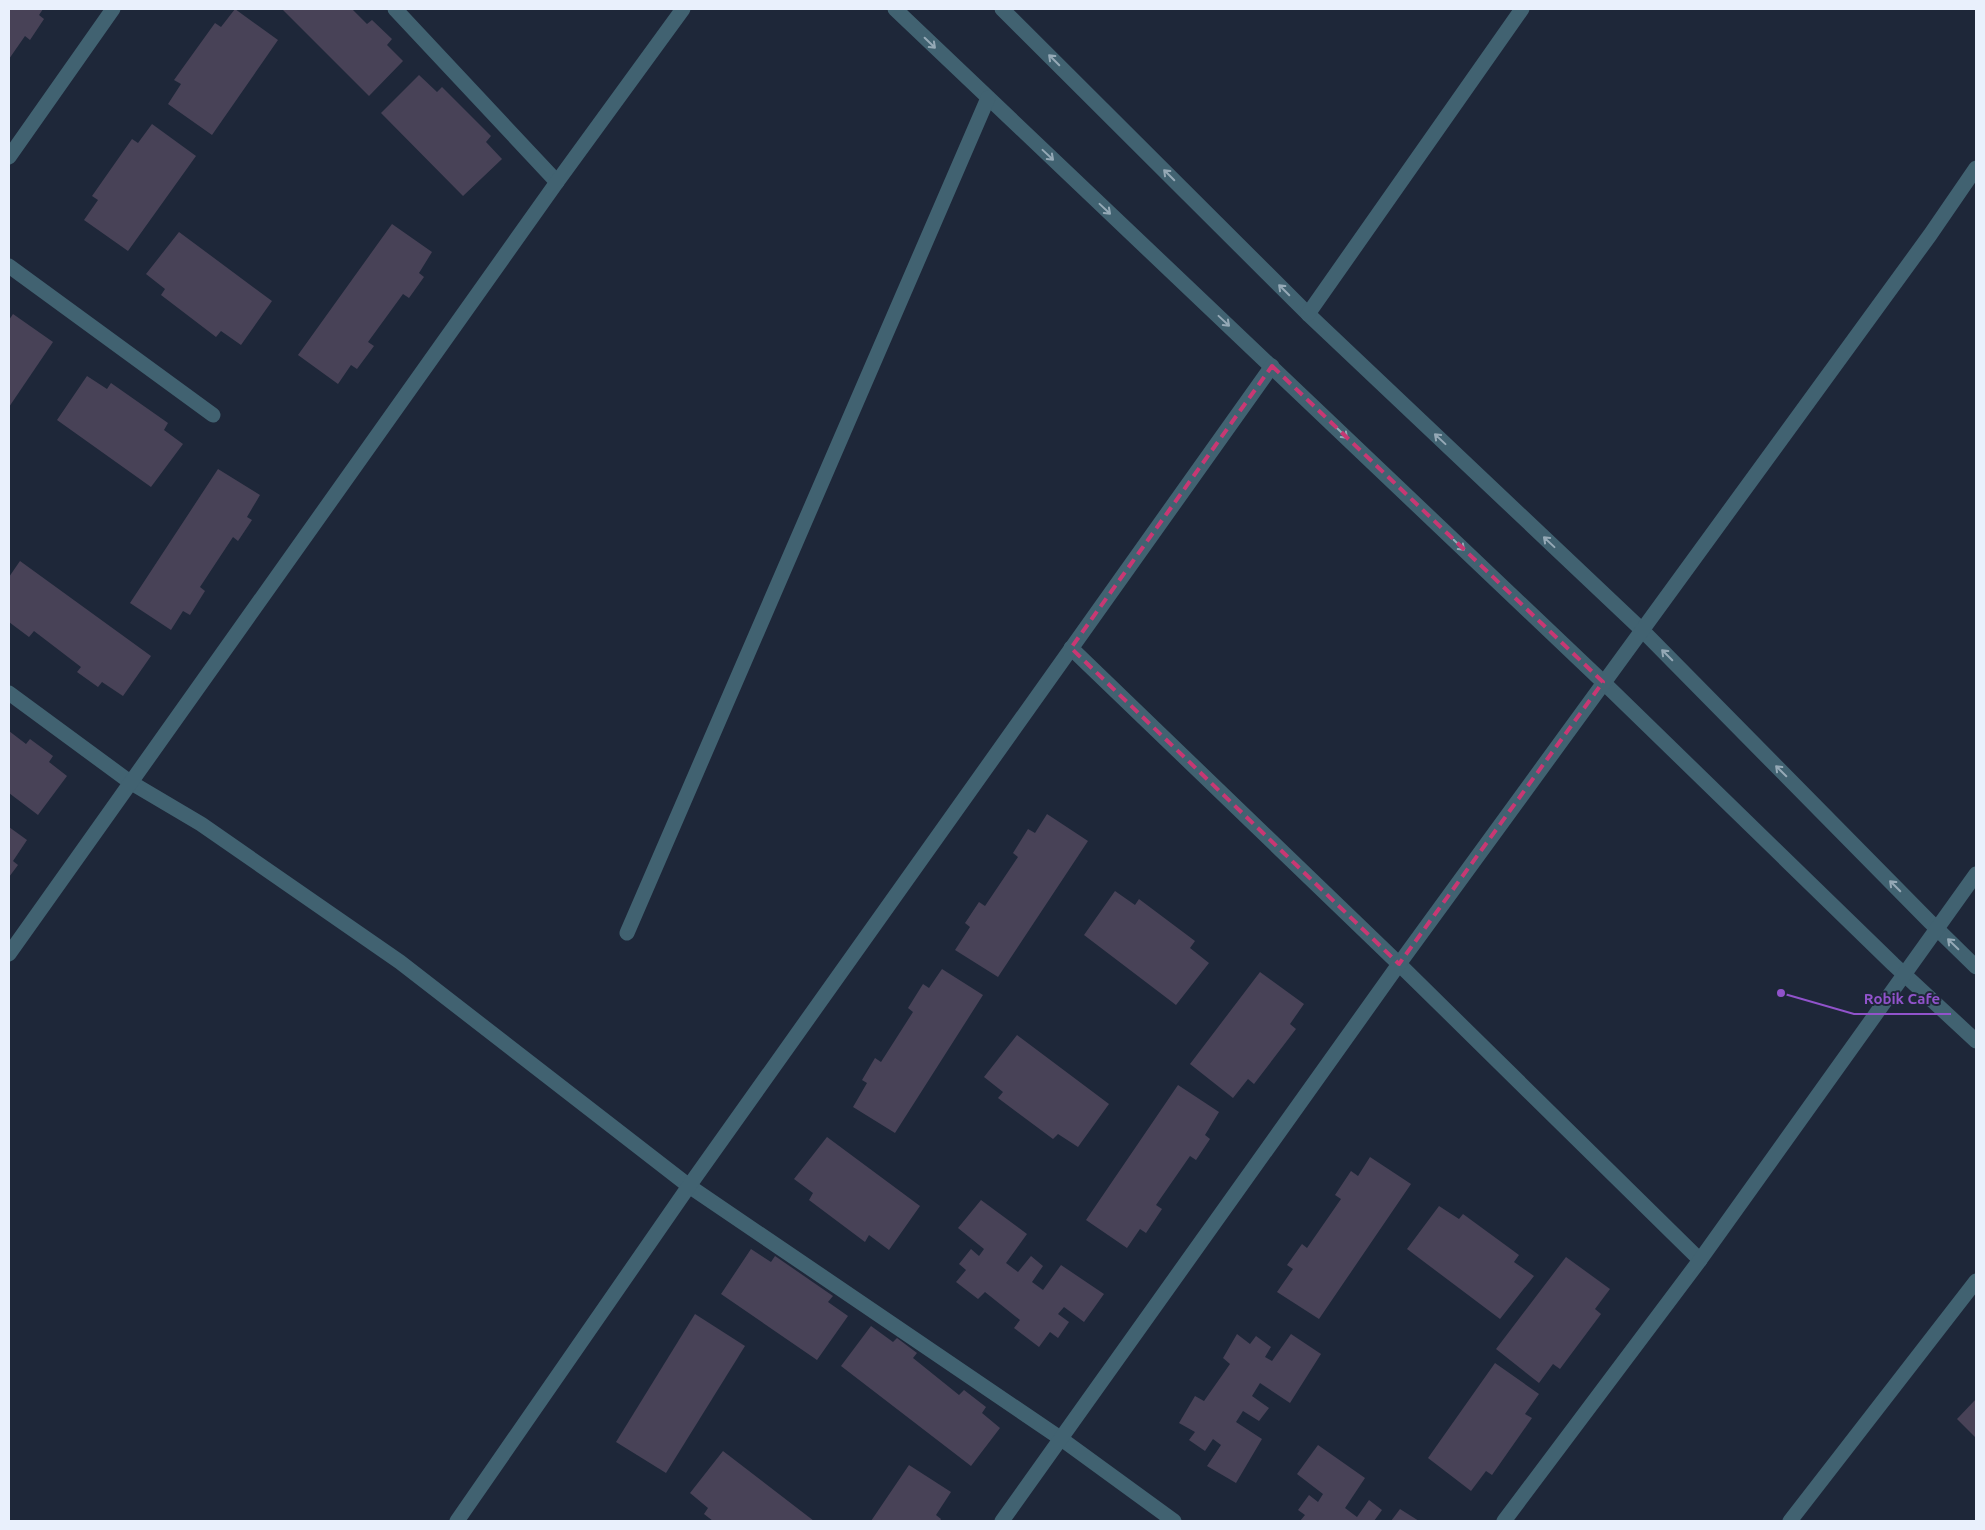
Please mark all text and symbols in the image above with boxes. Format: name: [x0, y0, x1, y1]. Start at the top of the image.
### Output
one-way arrow: [924, 37, 937, 49]
one-way arrow: [1048, 54, 1060, 66]
one-way arrow: [1042, 149, 1054, 161]
one-way arrow: [1163, 169, 1175, 181]
one-way arrow: [1099, 203, 1112, 215]
one-way arrow: [1278, 284, 1290, 296]
one-way arrow: [1217, 315, 1230, 327]
one-way arrow: [1335, 426, 1347, 438]
one-way arrow: [1433, 433, 1446, 445]
one-way arrow: [1543, 536, 1556, 548]
one-way arrow: [1453, 539, 1465, 551]
one-way arrow: [1661, 649, 1673, 661]
one-way arrow: [1775, 764, 1787, 777]
one-way arrow: [1889, 880, 1901, 893]
one-way arrow: [1946, 938, 1959, 950]
callout: Robik Cafe: [1854, 984, 1951, 1014]
text: Robik Cafe: [1864, 990, 1940, 1007]

